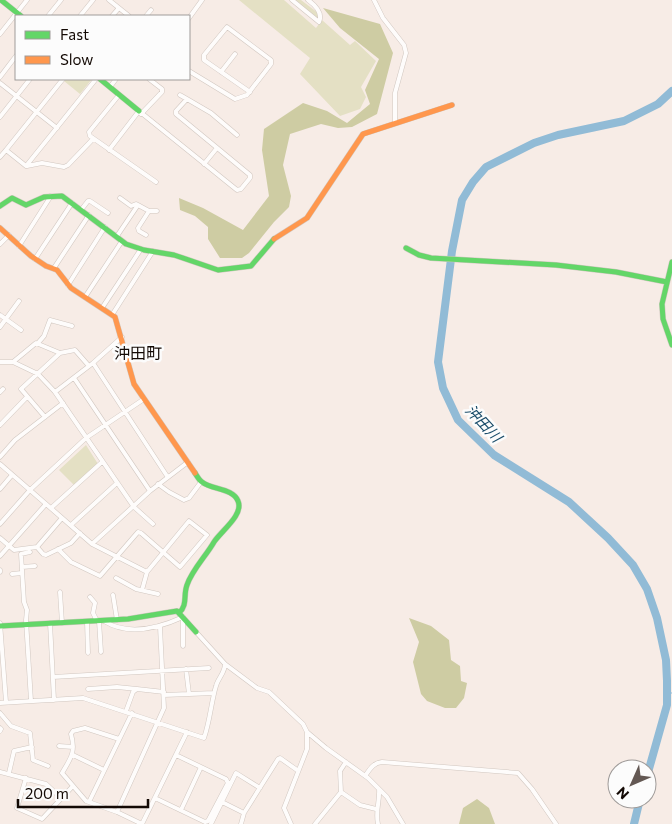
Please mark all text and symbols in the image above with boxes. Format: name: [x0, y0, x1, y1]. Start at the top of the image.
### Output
legend: [15, 15, 190, 80]
text: Fast: [60, 25, 89, 43]
text: Slow: [60, 50, 93, 68]
district label: 沖田町: [114, 343, 162, 362]
water label: 沖田川: [462, 400, 507, 447]
north arrow: [607, 759, 657, 809]
scale bar: [18, 776, 148, 808]
text: 200 m: [25, 784, 69, 802]
text: N: [613, 784, 632, 803]

